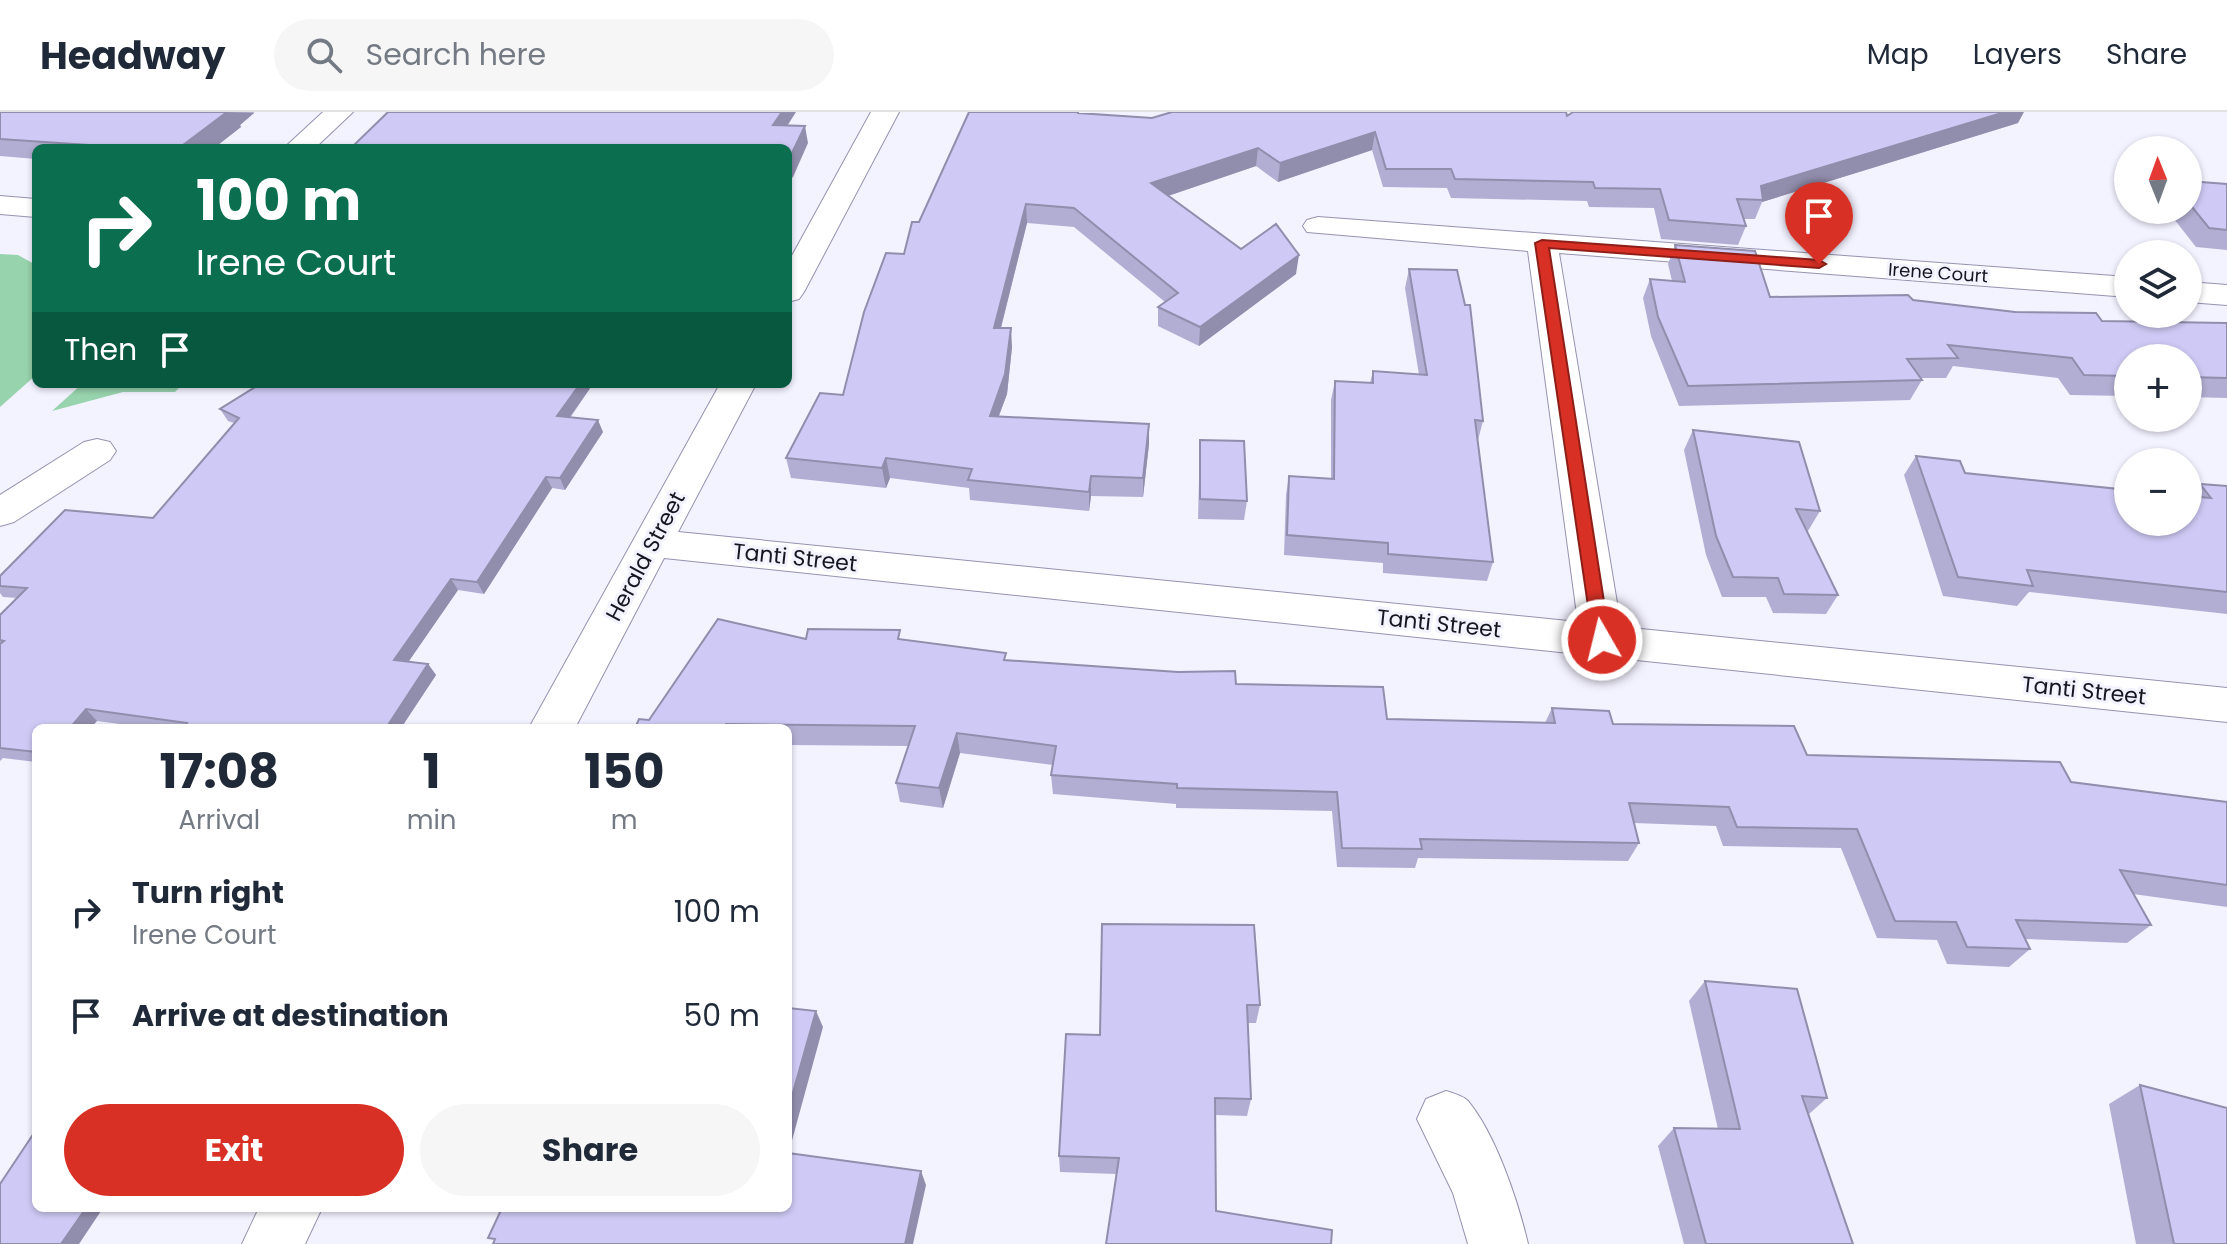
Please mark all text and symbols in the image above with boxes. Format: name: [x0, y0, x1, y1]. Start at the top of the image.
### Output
search box: [274, 19, 834, 91]
text: Headway: [40, 29, 226, 82]
icon: search: [302, 33, 346, 77]
text: Search here: [366, 33, 546, 76]
text: Map: [1867, 35, 1929, 74]
text: Layers: [1973, 35, 2062, 74]
text: Share: [2106, 35, 2187, 74]
north arrow: [2114, 136, 2202, 224]
map controls: [2114, 136, 2202, 536]
text: 100 m: [196, 161, 361, 240]
icon: right: [64, 176, 168, 280]
pin: [1785, 182, 1853, 264]
icon: arrive: [1797, 194, 1841, 238]
text: Irene Court: [196, 237, 396, 288]
button: layers: [2114, 240, 2202, 328]
street label: Irene Court: [1887, 257, 1989, 288]
text: Then: [64, 328, 137, 371]
icon: arrive: [153, 328, 197, 372]
button: +: [2114, 344, 2202, 432]
button: −: [2114, 448, 2202, 536]
street label: Herald Street: [598, 486, 693, 626]
street label: Tanti Street: [731, 536, 859, 579]
position arrow: [1560, 598, 1644, 682]
street label: Tanti Street: [1375, 602, 1503, 645]
street label: Tanti Street: [2020, 669, 2148, 712]
text: 17:08: [159, 738, 279, 805]
text: 1: [423, 738, 441, 805]
text: 150: [584, 738, 665, 805]
text: Arrival: [178, 802, 260, 838]
text: min: [407, 802, 457, 838]
text: m: [611, 802, 638, 838]
text: Turn right: [132, 871, 284, 914]
icon: right: [64, 890, 108, 934]
text: 100 m: [674, 890, 760, 933]
text: Irene Court: [132, 917, 276, 953]
icon: arrive: [64, 994, 108, 1038]
text: Arrive at destination: [132, 994, 449, 1037]
text: 50 m: [683, 994, 760, 1037]
button: Exit: [64, 1104, 404, 1196]
button: Share: [420, 1104, 760, 1196]

